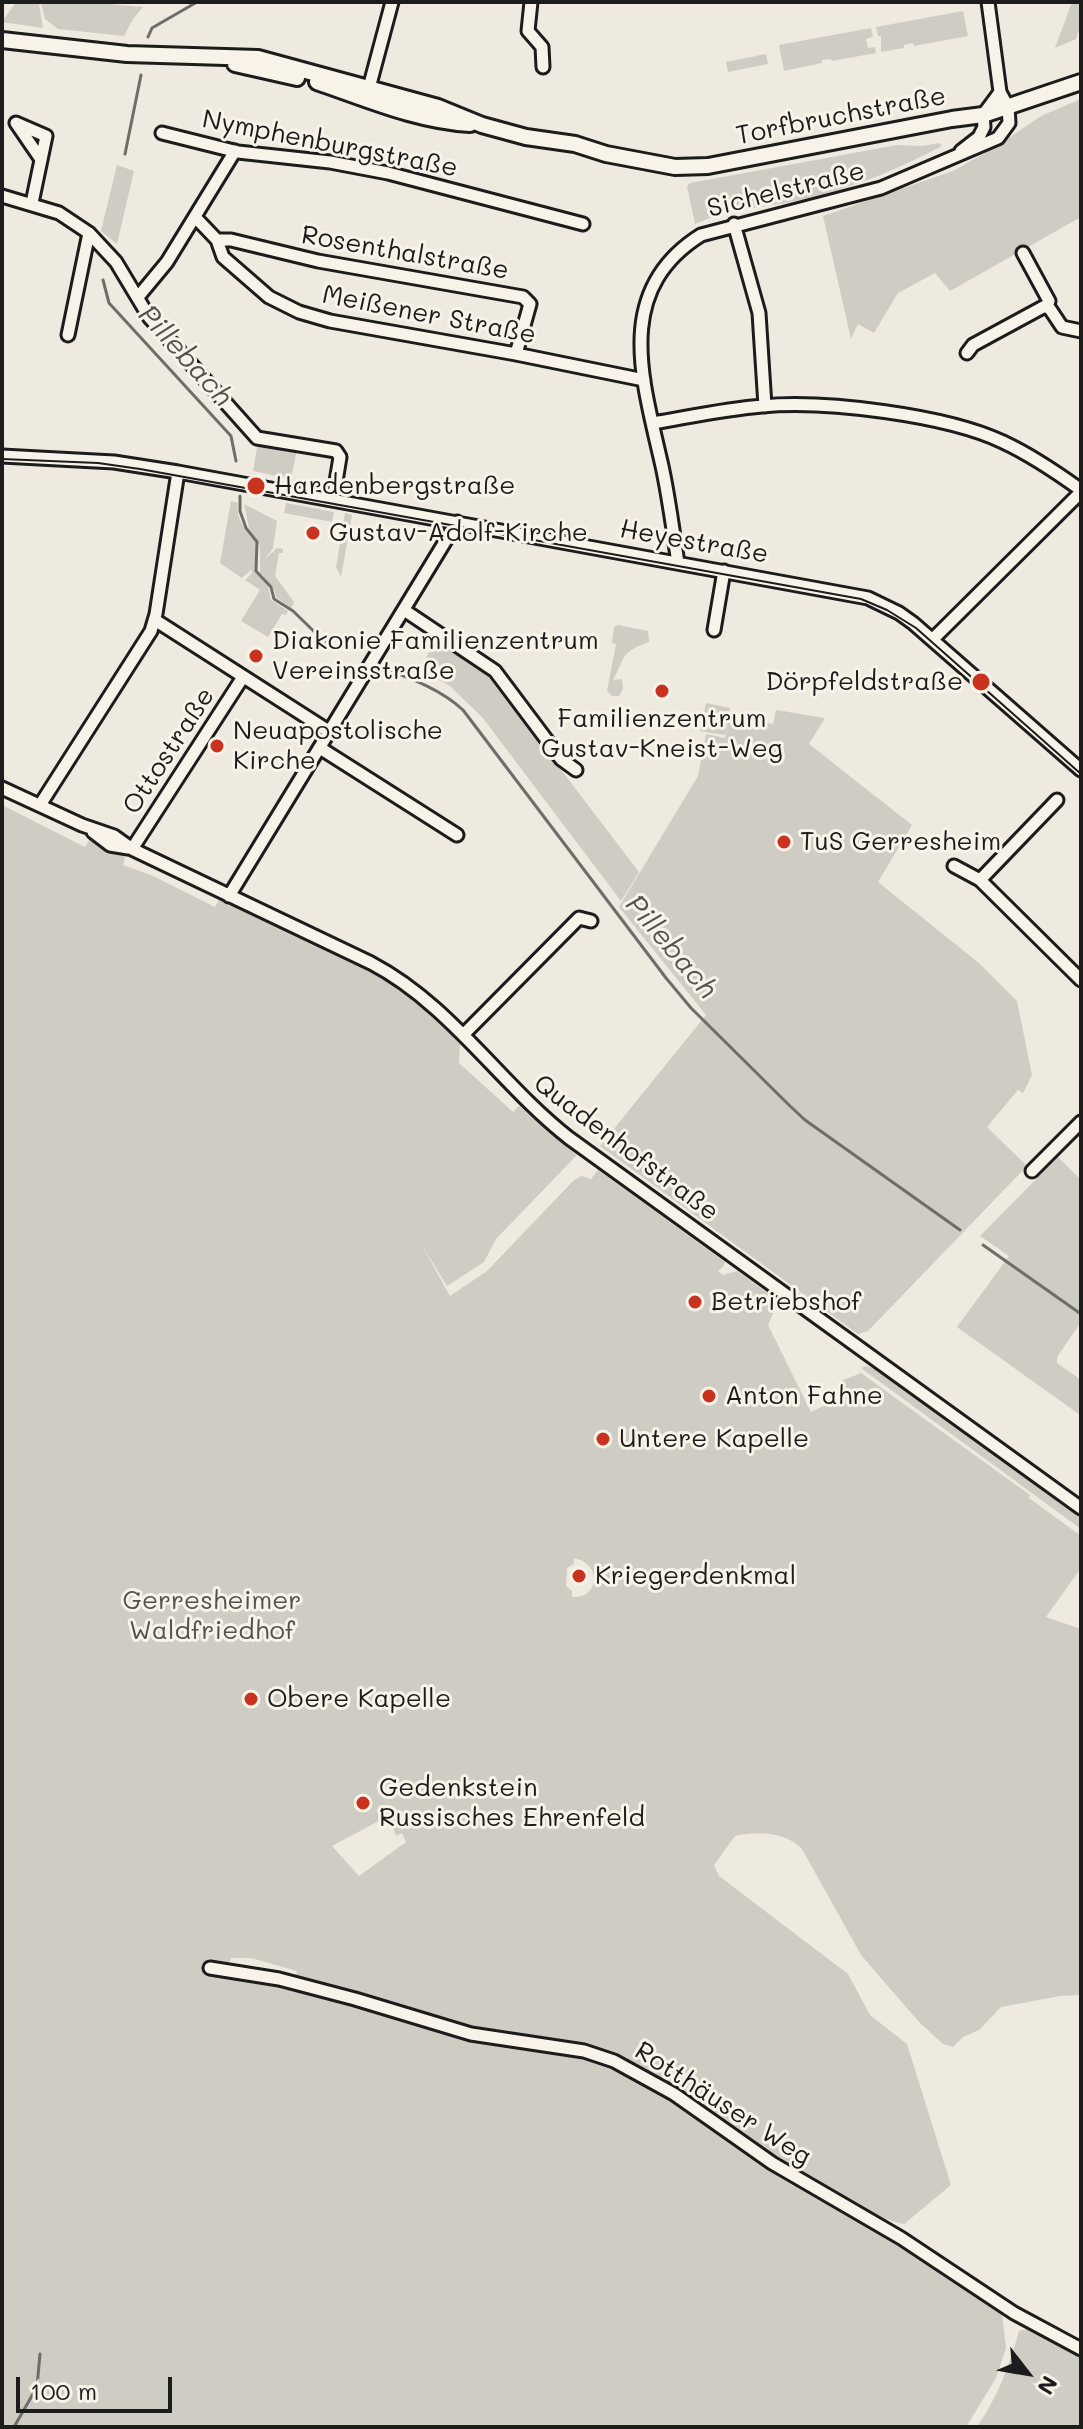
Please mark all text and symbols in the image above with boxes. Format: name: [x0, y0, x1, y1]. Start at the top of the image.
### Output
street label: Torfbruchstraße: [734, 80, 948, 152]
street label: Nymphenburgstraße: [200, 104, 460, 184]
street label: Sichelstraße: [704, 155, 868, 225]
street label: Rosenthalstraße: [299, 219, 511, 287]
street label: Meißener Straße: [319, 279, 539, 351]
water label: Pillebach: [131, 298, 239, 414]
place label: Hardenbergstraße: [274, 470, 515, 502]
marker: Hardenbergstraße: [245, 475, 267, 497]
street label: Heyestraße: [617, 514, 771, 570]
place label: Gustav-Adolf-Kirche: [329, 517, 588, 549]
marker: Gustav-Adolf-Kirche: [304, 524, 322, 542]
place label: Diakonie Familienzentrum Vereinsstraße: [272, 625, 599, 686]
marker: Diakonie Familienzentrum Vereinsstraße: [247, 647, 265, 665]
place label: Dörpfeldstraße: [766, 666, 963, 698]
marker: Dörpfeldstraße: [970, 671, 992, 693]
street label: Ottostraße: [116, 682, 222, 820]
marker: Familienzentrum Gustav-Kneist-Weg: [653, 682, 671, 700]
place label: Familienzentrum Gustav-Kneist-Weg: [541, 703, 783, 764]
place label: Neuapostolische Kirche: [233, 715, 443, 776]
marker: Neuapostolische Kirche: [208, 737, 226, 755]
place label: TuS Gerresheim: [800, 826, 1001, 858]
marker: TuS Gerresheim: [775, 833, 793, 851]
water label: Pillebach: [618, 888, 724, 1006]
street label: Quadenhofstraße: [527, 1068, 725, 1228]
place label: Betriebshof: [711, 1286, 861, 1318]
marker: Betriebshof: [686, 1293, 704, 1311]
place label: Anton Fahne: [725, 1380, 883, 1412]
marker: Anton Fahne: [700, 1387, 718, 1405]
place label: Untere Kapelle: [619, 1423, 809, 1455]
marker: Untere Kapelle: [594, 1430, 612, 1448]
place label: Kriegerdenkmal: [595, 1560, 796, 1592]
marker: Kriegerdenkmal: [570, 1567, 588, 1585]
park label: Gerresheimer Waldfriedhof: [123, 1585, 301, 1646]
place label: Obere Kapelle: [267, 1683, 451, 1715]
marker: Obere Kapelle: [242, 1690, 260, 1708]
place label: Gedenkstein Russisches Ehrenfeld: [379, 1772, 645, 1834]
marker: Gedenkstein Russisches Ehrenfeld: [354, 1794, 372, 1812]
street label: Rotthäuser Weg: [629, 2035, 817, 2173]
north arrow: [987, 2333, 1067, 2413]
scale bar: [20, 2361, 176, 2411]
text: N: [1031, 2371, 1065, 2400]
text: 100 m: [30, 2375, 97, 2406]

